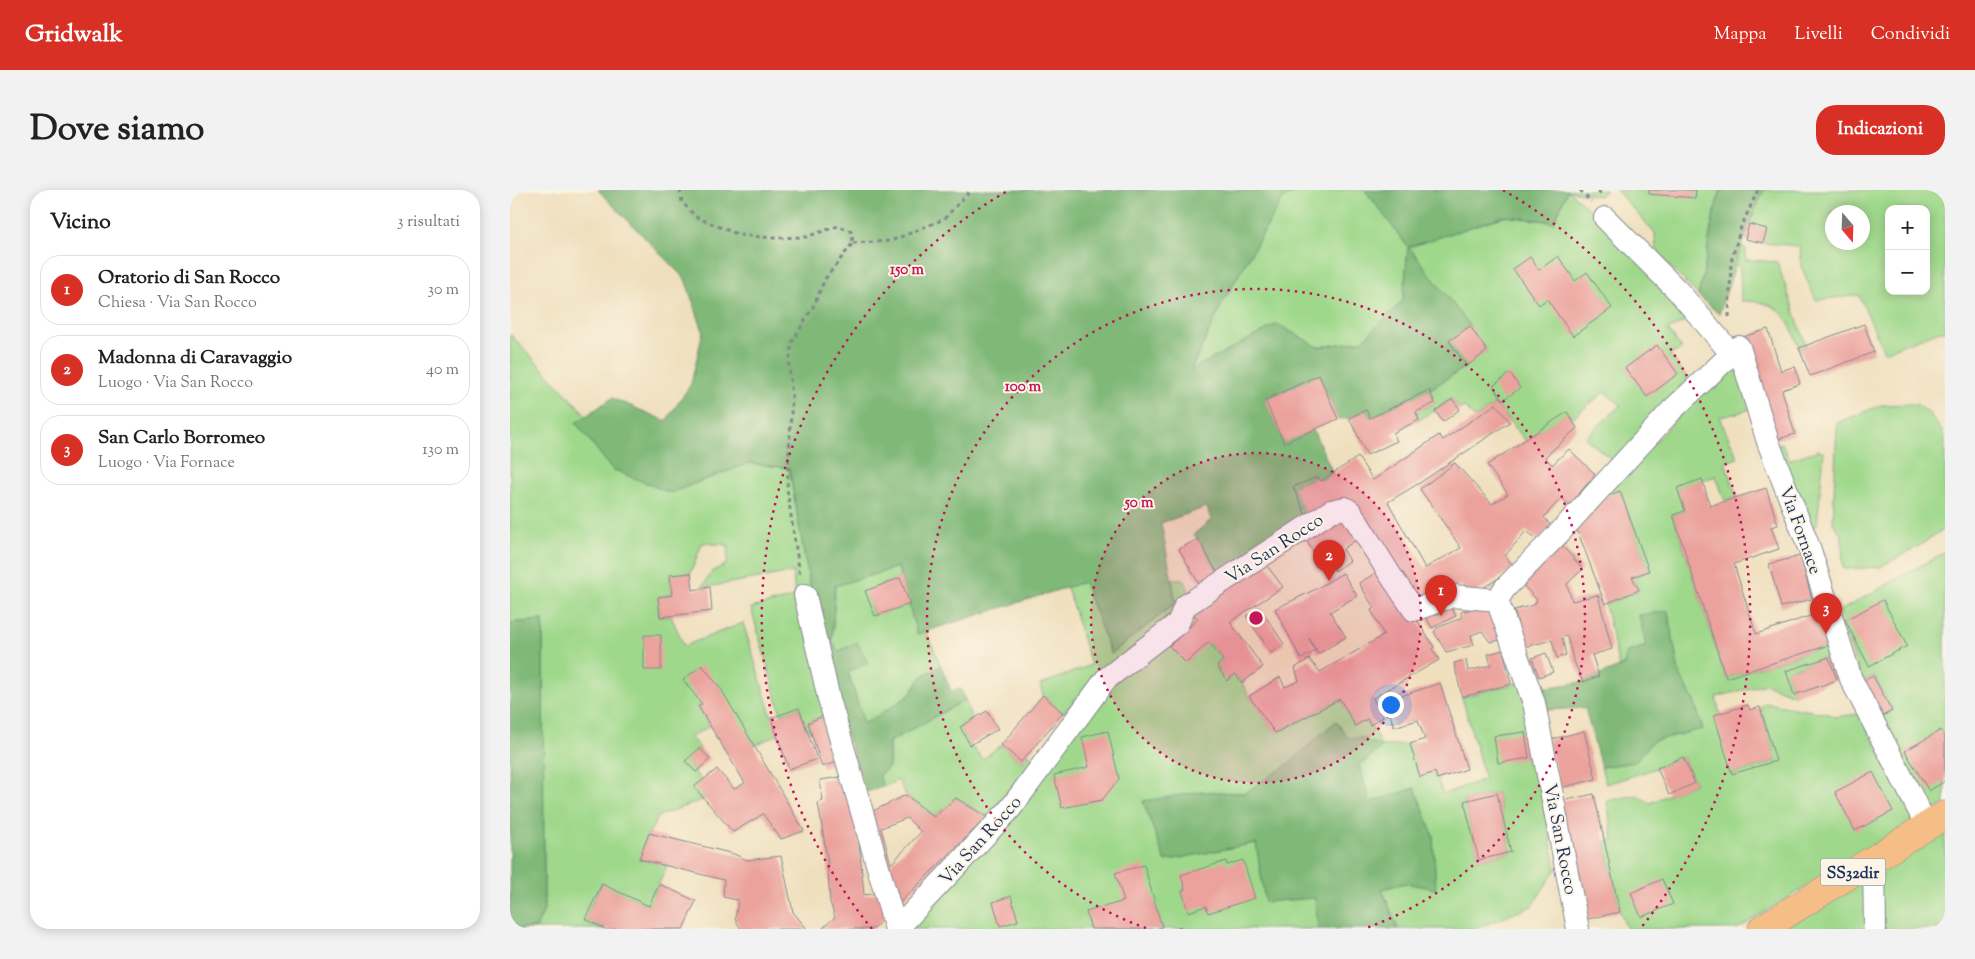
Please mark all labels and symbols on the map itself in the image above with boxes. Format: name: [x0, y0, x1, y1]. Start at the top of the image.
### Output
north arrow: [1825, 205, 1870, 250]
text: 150 m: [890, 260, 924, 281]
text: 100 m: [1005, 377, 1042, 398]
street label: Via Fornace: [1771, 483, 1827, 578]
text: 50 m: [1124, 493, 1154, 514]
street label: Via San Rocco: [1221, 508, 1330, 591]
pin: 2: [1313, 540, 1345, 581]
pin: 1: [1425, 575, 1457, 616]
pin: 3: [1810, 593, 1842, 634]
centre of rings: [1247, 609, 1265, 627]
your location: [1378, 692, 1404, 718]
street label: Via San Rocco: [1536, 782, 1583, 897]
street label: Via San Rocco: [934, 791, 1029, 892]
road number: SS32dir: [1820, 859, 1886, 886]

